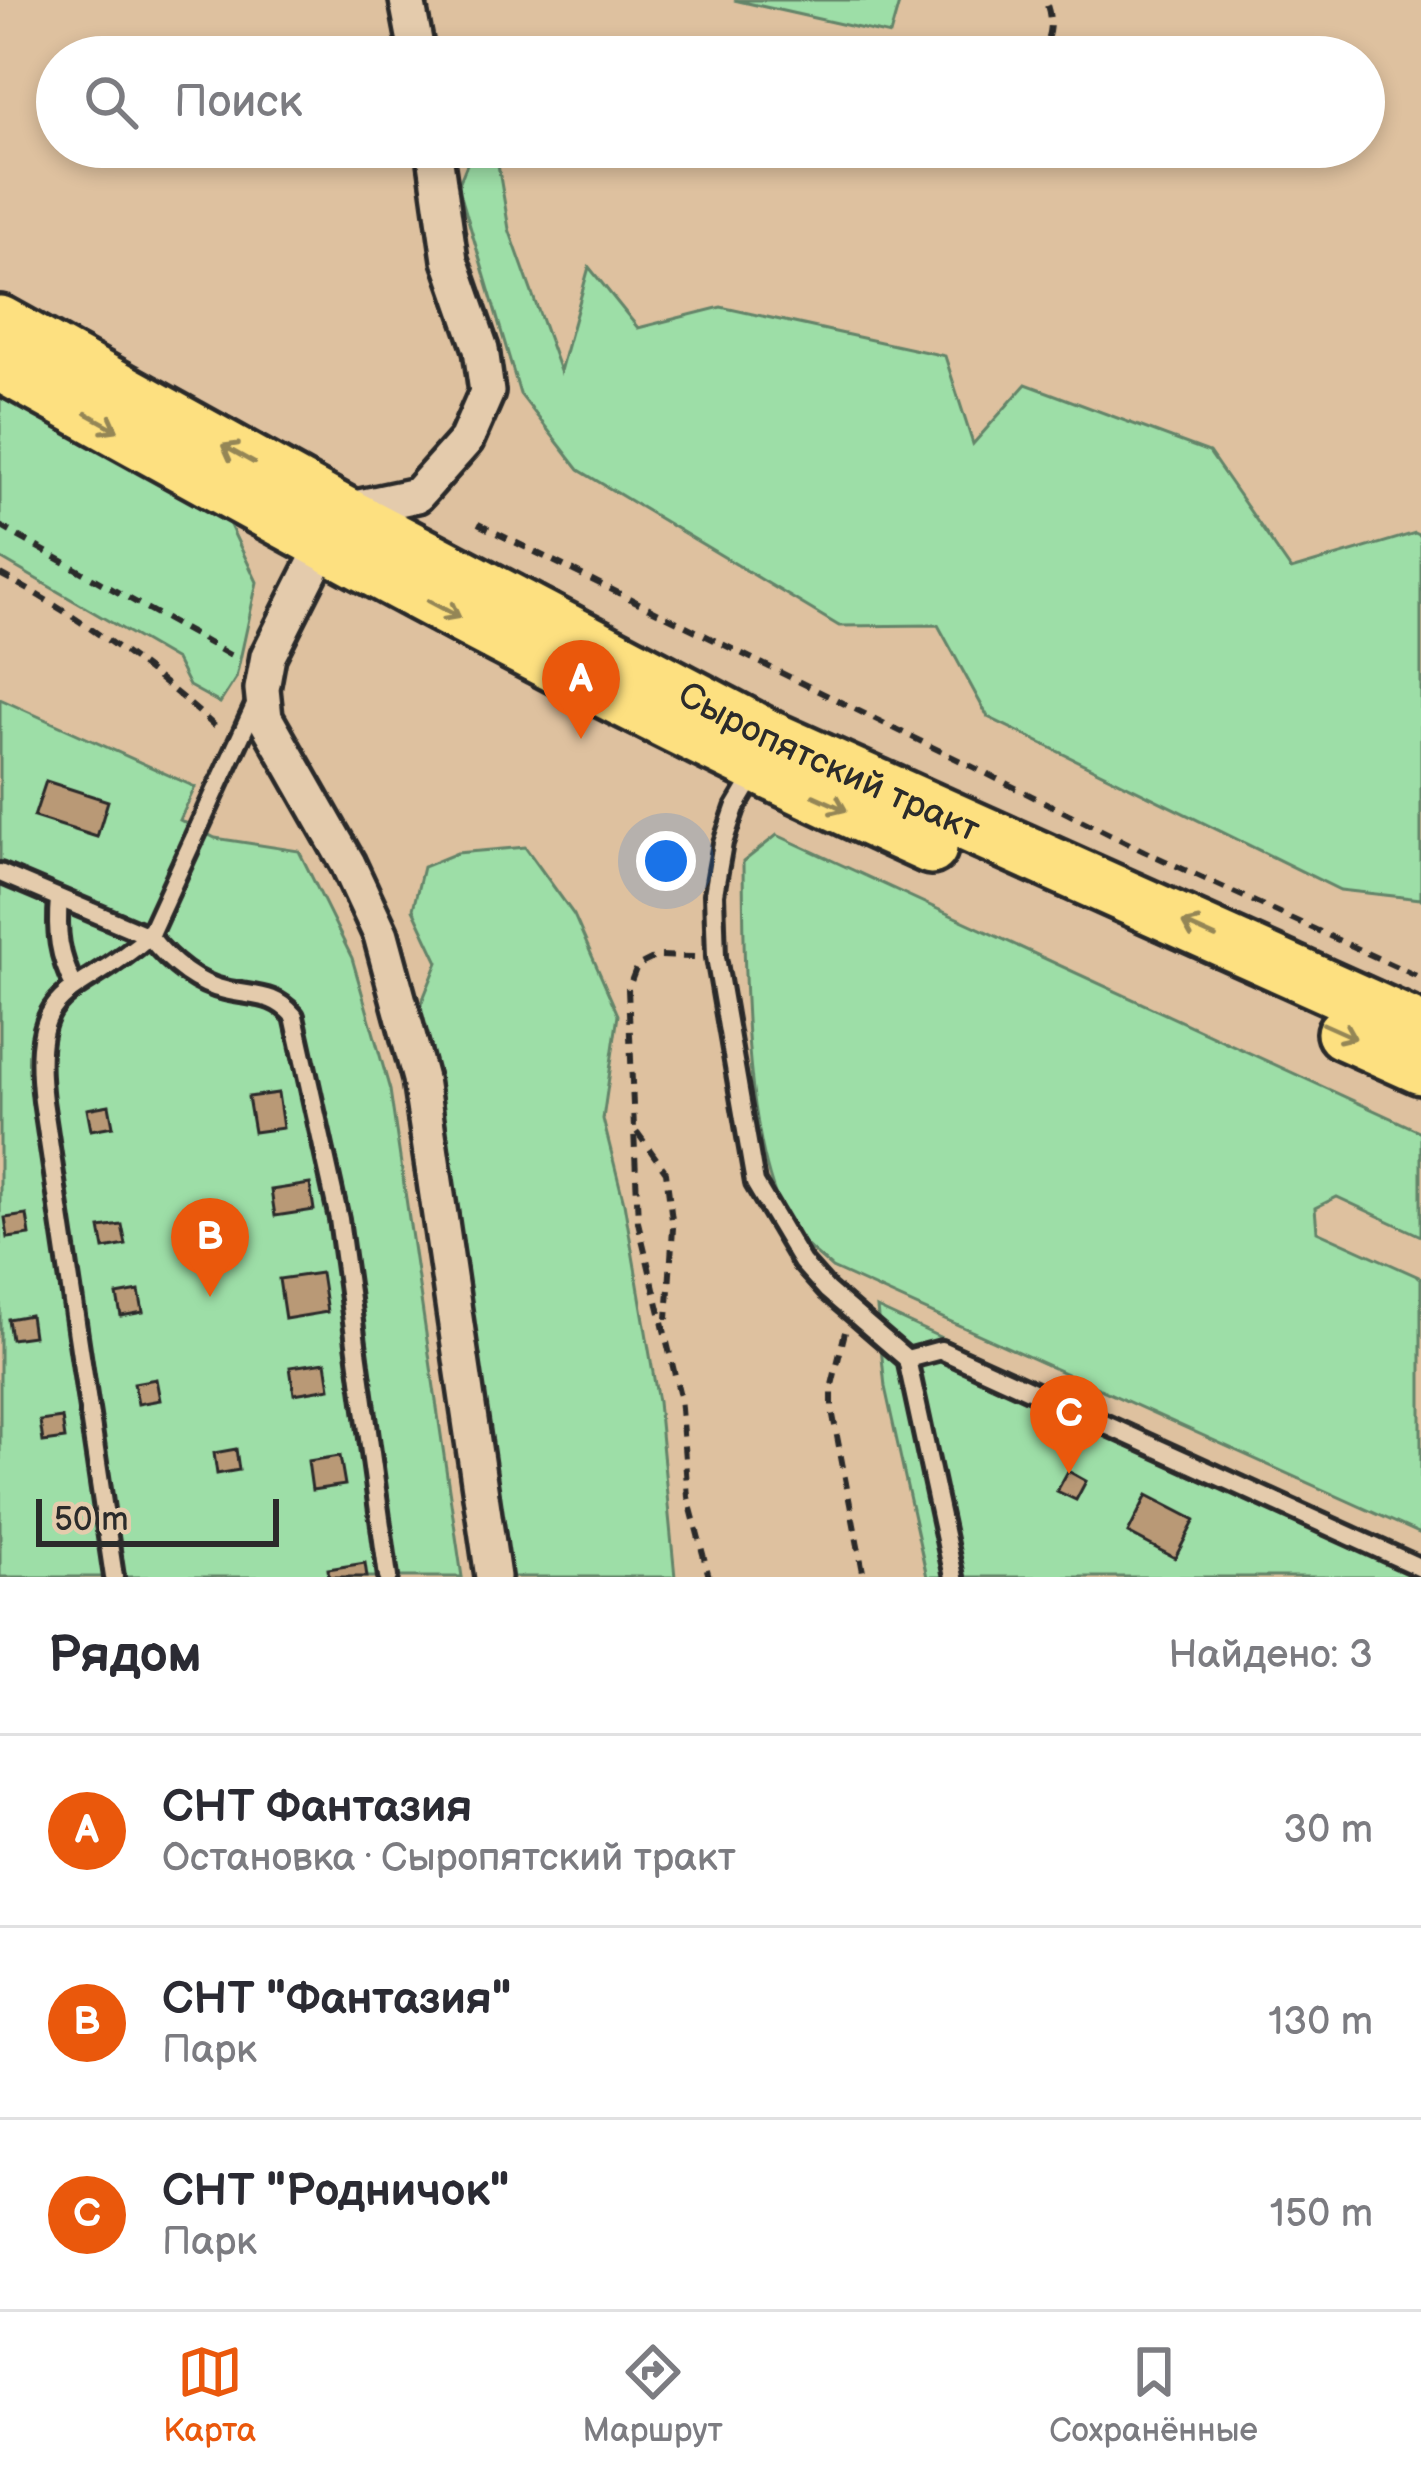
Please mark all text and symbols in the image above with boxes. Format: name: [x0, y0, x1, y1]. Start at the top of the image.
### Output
search box: [36, 36, 1385, 168]
icon: search: [78, 69, 144, 135]
text: Поиск: [174, 75, 302, 130]
one-way arrow: [84, 410, 119, 434]
one-way arrow: [222, 442, 257, 466]
one-way arrow: [426, 598, 462, 621]
pin: A: [542, 640, 620, 739]
street label: Сыропятский тракт: [671, 674, 986, 852]
one-way arrow: [811, 794, 847, 816]
your location: [636, 831, 696, 891]
one-way arrow: [1182, 917, 1218, 939]
one-way arrow: [1321, 1022, 1357, 1044]
pin: B: [171, 1198, 249, 1297]
pin: C: [1030, 1375, 1108, 1474]
scale bar: [36, 1493, 279, 1546]
text: 50 m: [54, 1500, 129, 1540]
text: Рядом: [48, 1625, 202, 1686]
text: Найдено: 3: [1168, 1632, 1373, 1679]
text: СНТ Фантазия: [162, 1780, 472, 1835]
text: A: [75, 1807, 99, 1854]
text: 30 m: [1283, 1807, 1373, 1854]
text: Остановка · Сыропятский тракт: [162, 1835, 736, 1882]
text: СНТ "Фантазия": [162, 1972, 511, 2027]
text: B: [73, 1999, 101, 2046]
text: 130 m: [1268, 1999, 1373, 2046]
text: Парк: [162, 2027, 257, 2074]
text: СНТ "Родничок": [162, 2164, 509, 2219]
text: C: [73, 2191, 101, 2238]
text: 150 m: [1270, 2191, 1373, 2238]
text: Парк: [162, 2219, 257, 2266]
tab: Карта: [163, 2339, 256, 2451]
tab: Маршрут: [583, 2339, 723, 2451]
tab: Сохранённые: [1049, 2339, 1258, 2451]

